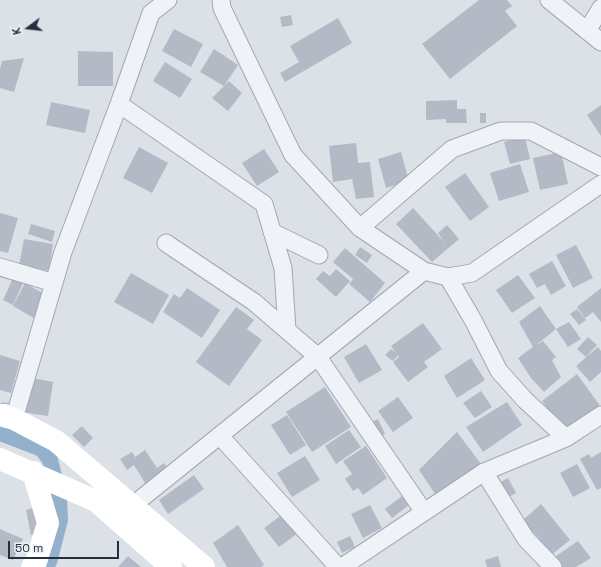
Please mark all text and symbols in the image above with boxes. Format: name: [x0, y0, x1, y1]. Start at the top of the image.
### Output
north arrow: [8, 8, 48, 48]
text: K: [9, 26, 24, 36]
scale bar: [10, 533, 121, 559]
text: 50 m: [15, 540, 43, 556]

